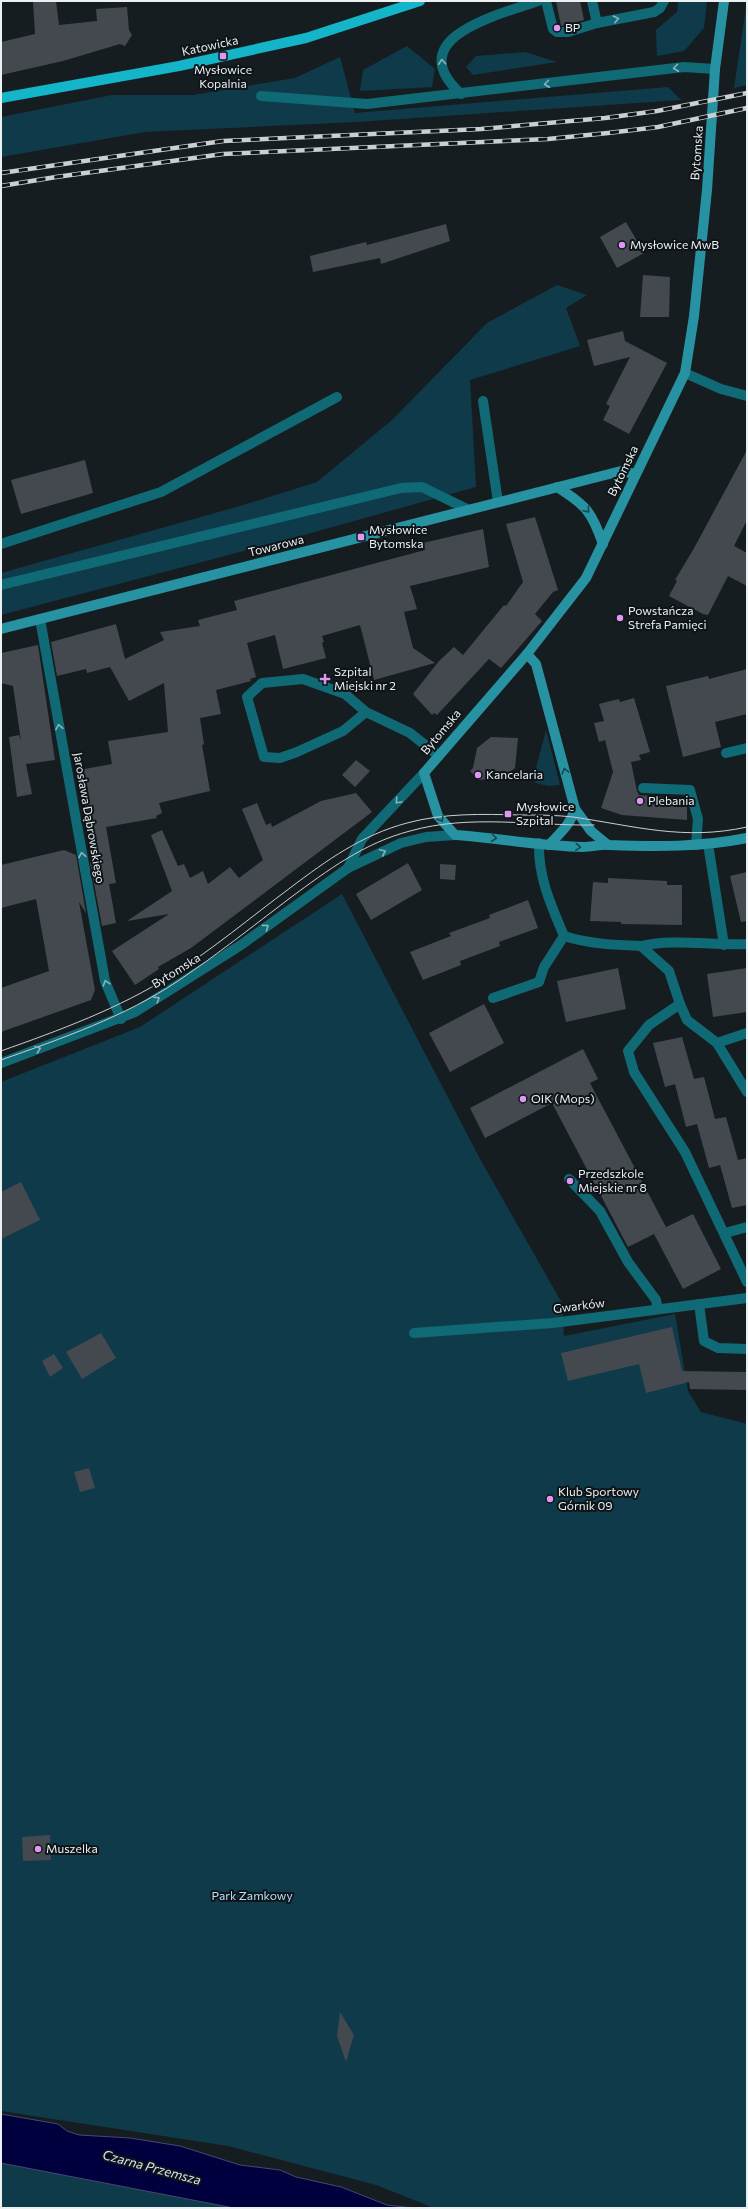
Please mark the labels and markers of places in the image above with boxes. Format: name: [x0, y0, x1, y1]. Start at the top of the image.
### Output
place label: BP: [565, 20, 581, 34]
marker: BP: [552, 23, 562, 33]
marker: Mysłowice Kopalnia: [218, 51, 228, 61]
place label: Mysłowice Kopalnia: [194, 62, 252, 90]
place label: Mysłowice MwB: [630, 237, 719, 251]
marker: Mysłowice MwB: [617, 240, 627, 250]
place label: Mysłowice Bytomska: [369, 522, 427, 550]
marker: Mysłowice Bytomska: [356, 532, 366, 542]
place label: Powstańcza Strefa Pamięci: [628, 603, 707, 631]
marker: Powstańcza Strefa Pamięci: [615, 613, 625, 623]
place label: Szpital Miejski nr 2: [334, 664, 396, 692]
marker: Szpital Miejski nr 2: [319, 673, 331, 685]
place label: Kancelaria: [486, 767, 543, 781]
marker: Kancelaria: [473, 770, 483, 780]
place label: Plebania: [648, 793, 695, 807]
marker: Plebania: [635, 796, 645, 806]
place label: Mysłowice Szpital: [516, 799, 574, 827]
marker: Mysłowice Szpital: [503, 809, 513, 819]
place label: OIK (Mops): [531, 1091, 595, 1105]
marker: OIK (Mops): [518, 1094, 528, 1104]
place label: Przedszkole Miejskie nr 8: [578, 1166, 647, 1194]
marker: Przedszkole Miejskie nr 8: [565, 1176, 575, 1186]
place label: Klub Sportowy Górnik 09: [558, 1484, 639, 1512]
marker: Klub Sportowy Górnik 09: [545, 1494, 555, 1504]
place label: Muszelka: [46, 1841, 98, 1855]
marker: Muszelka: [33, 1844, 43, 1854]

